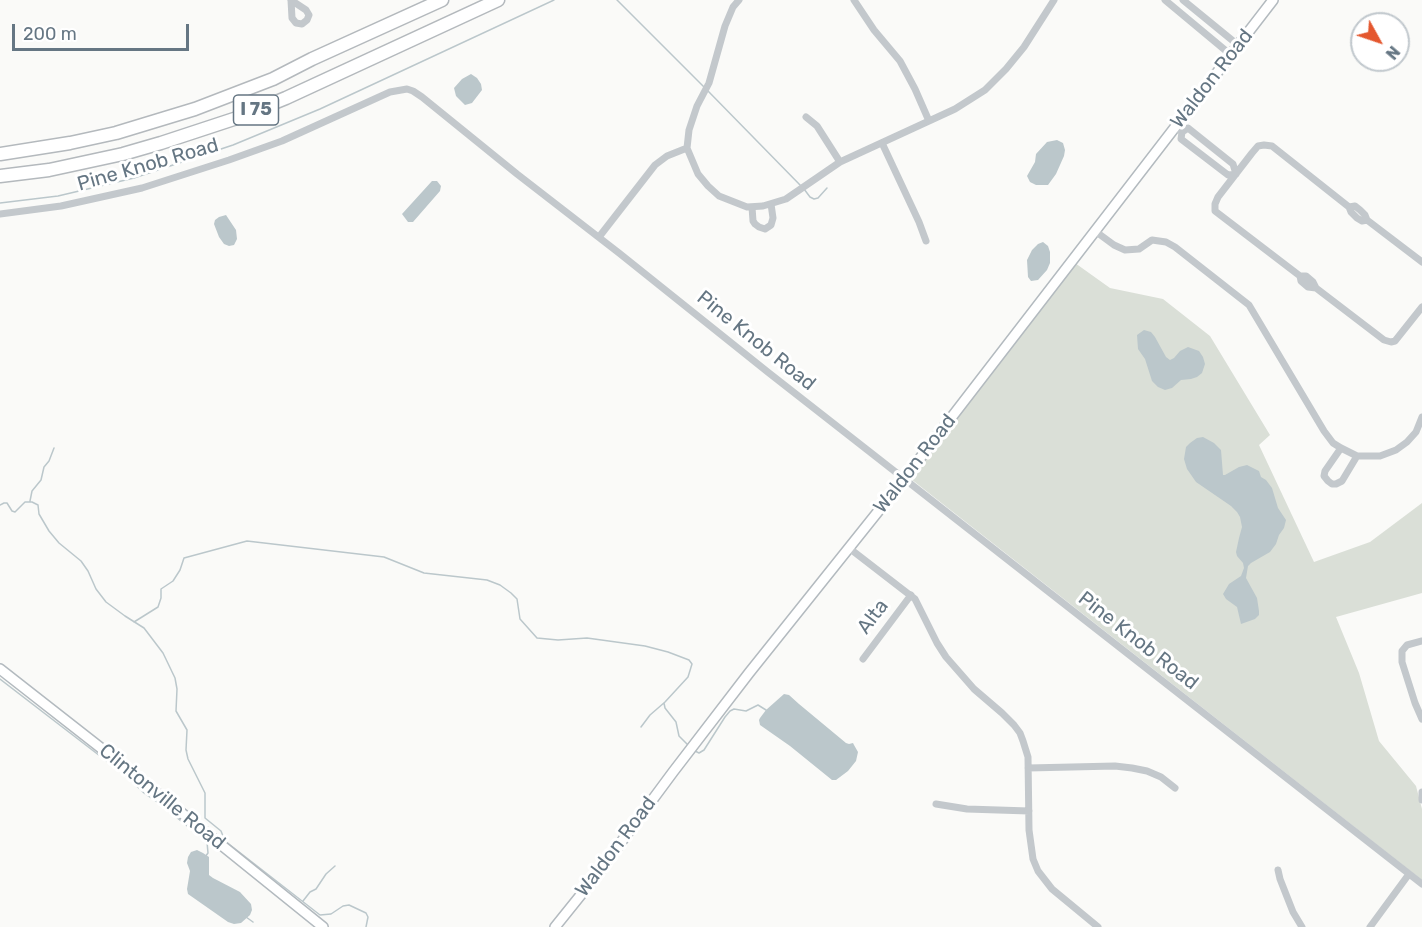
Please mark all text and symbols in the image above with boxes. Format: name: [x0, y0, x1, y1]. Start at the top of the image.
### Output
scale bar: [15, 12, 192, 50]
north arrow: [1350, 12, 1410, 72]
text: 200 m: [23, 23, 77, 45]
street label: Waldon Road: [1166, 25, 1258, 133]
text: N: [1382, 42, 1404, 63]
road number: I 75: [234, 95, 278, 125]
street label: Pine Knob Road: [75, 133, 221, 197]
street label: Pine Knob Road: [692, 286, 820, 396]
street label: Waldon Road: [869, 410, 961, 518]
street label: Pine Knob Road: [1073, 587, 1203, 695]
street label: Alta: [852, 595, 894, 639]
street label: Clintonville Road: [94, 739, 230, 855]
street label: Waldon Road: [571, 792, 661, 902]

